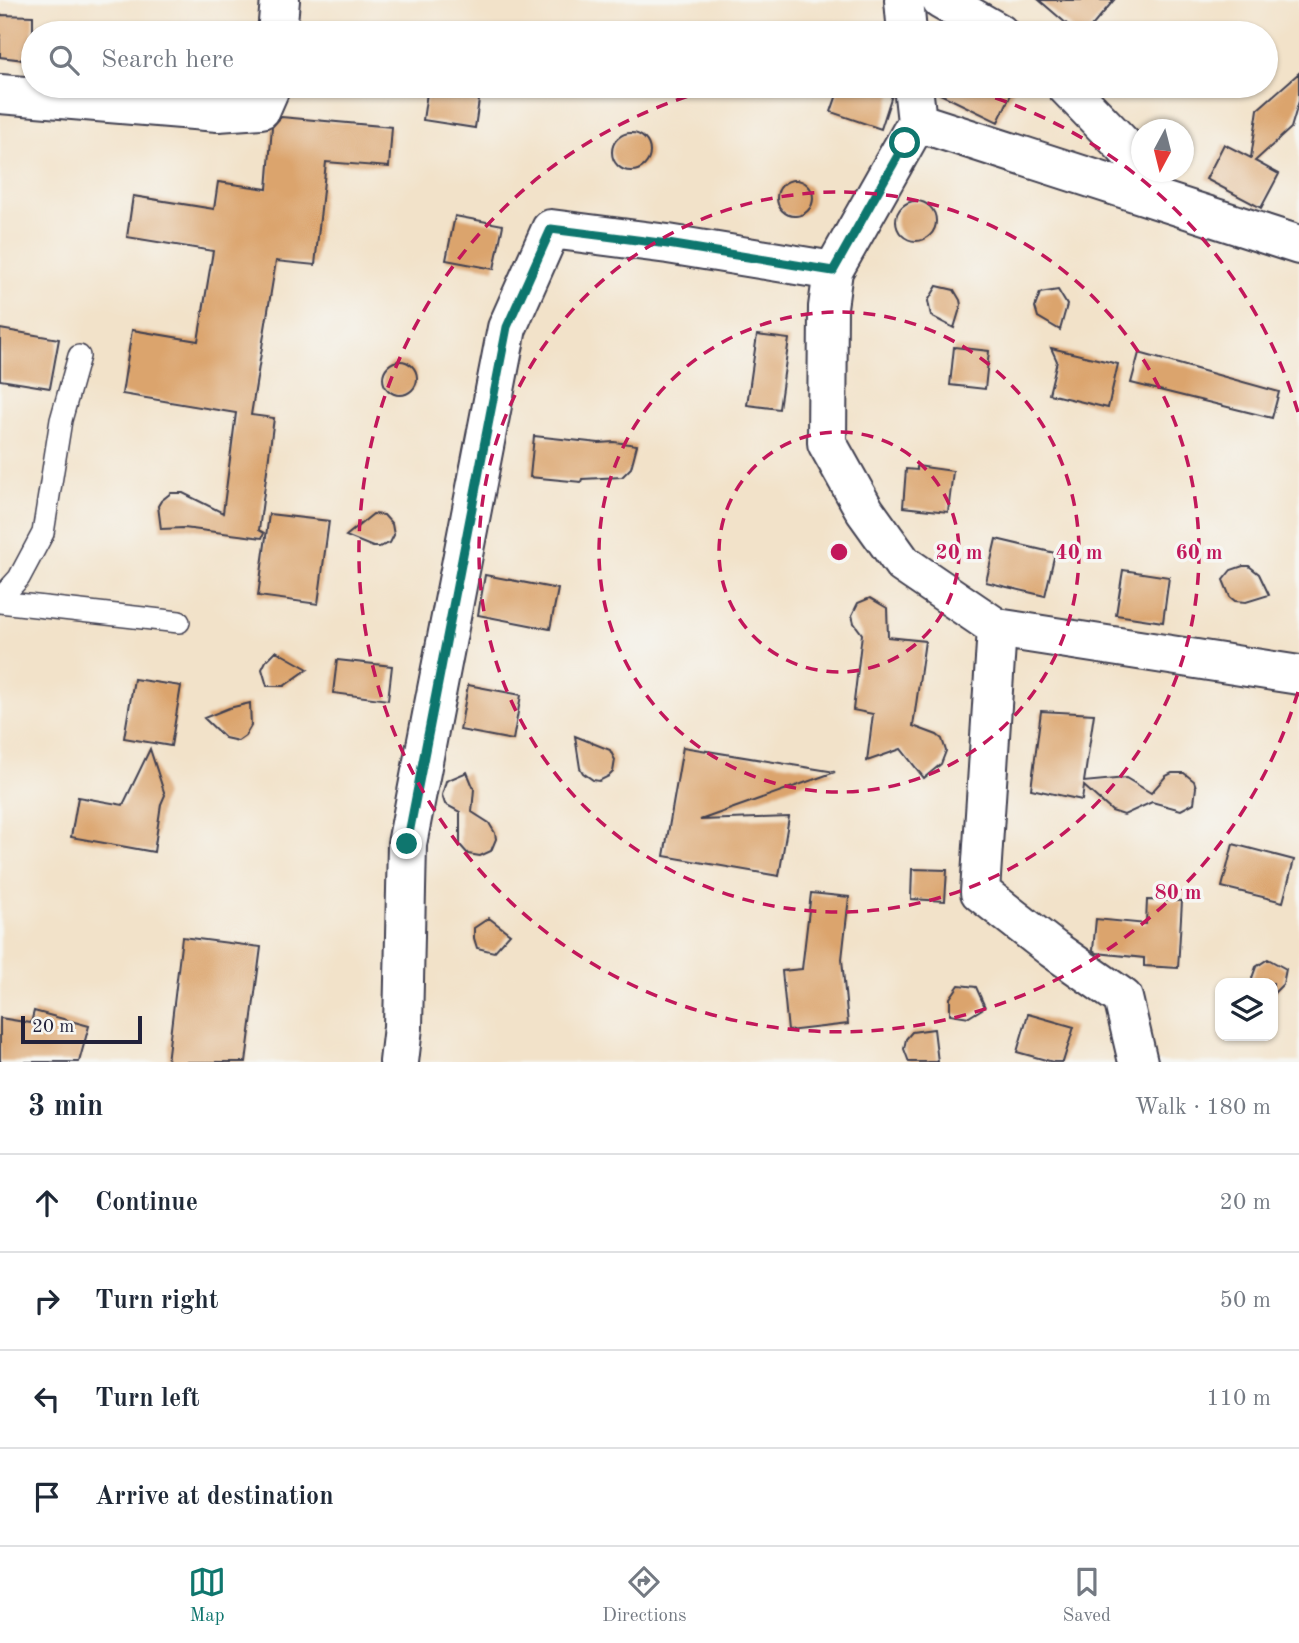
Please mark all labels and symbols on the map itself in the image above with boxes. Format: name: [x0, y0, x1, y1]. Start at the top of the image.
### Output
north arrow: [1131, 119, 1194, 182]
route start: [889, 127, 920, 158]
centre of rings: [827, 540, 851, 564]
text: 20 m: [935, 543, 983, 564]
text: 40 m: [1055, 543, 1103, 564]
text: 60 m: [1175, 543, 1223, 564]
route end: [391, 828, 422, 859]
text: 80 m: [1154, 883, 1202, 904]
scale bar: [21, 1013, 142, 1045]

